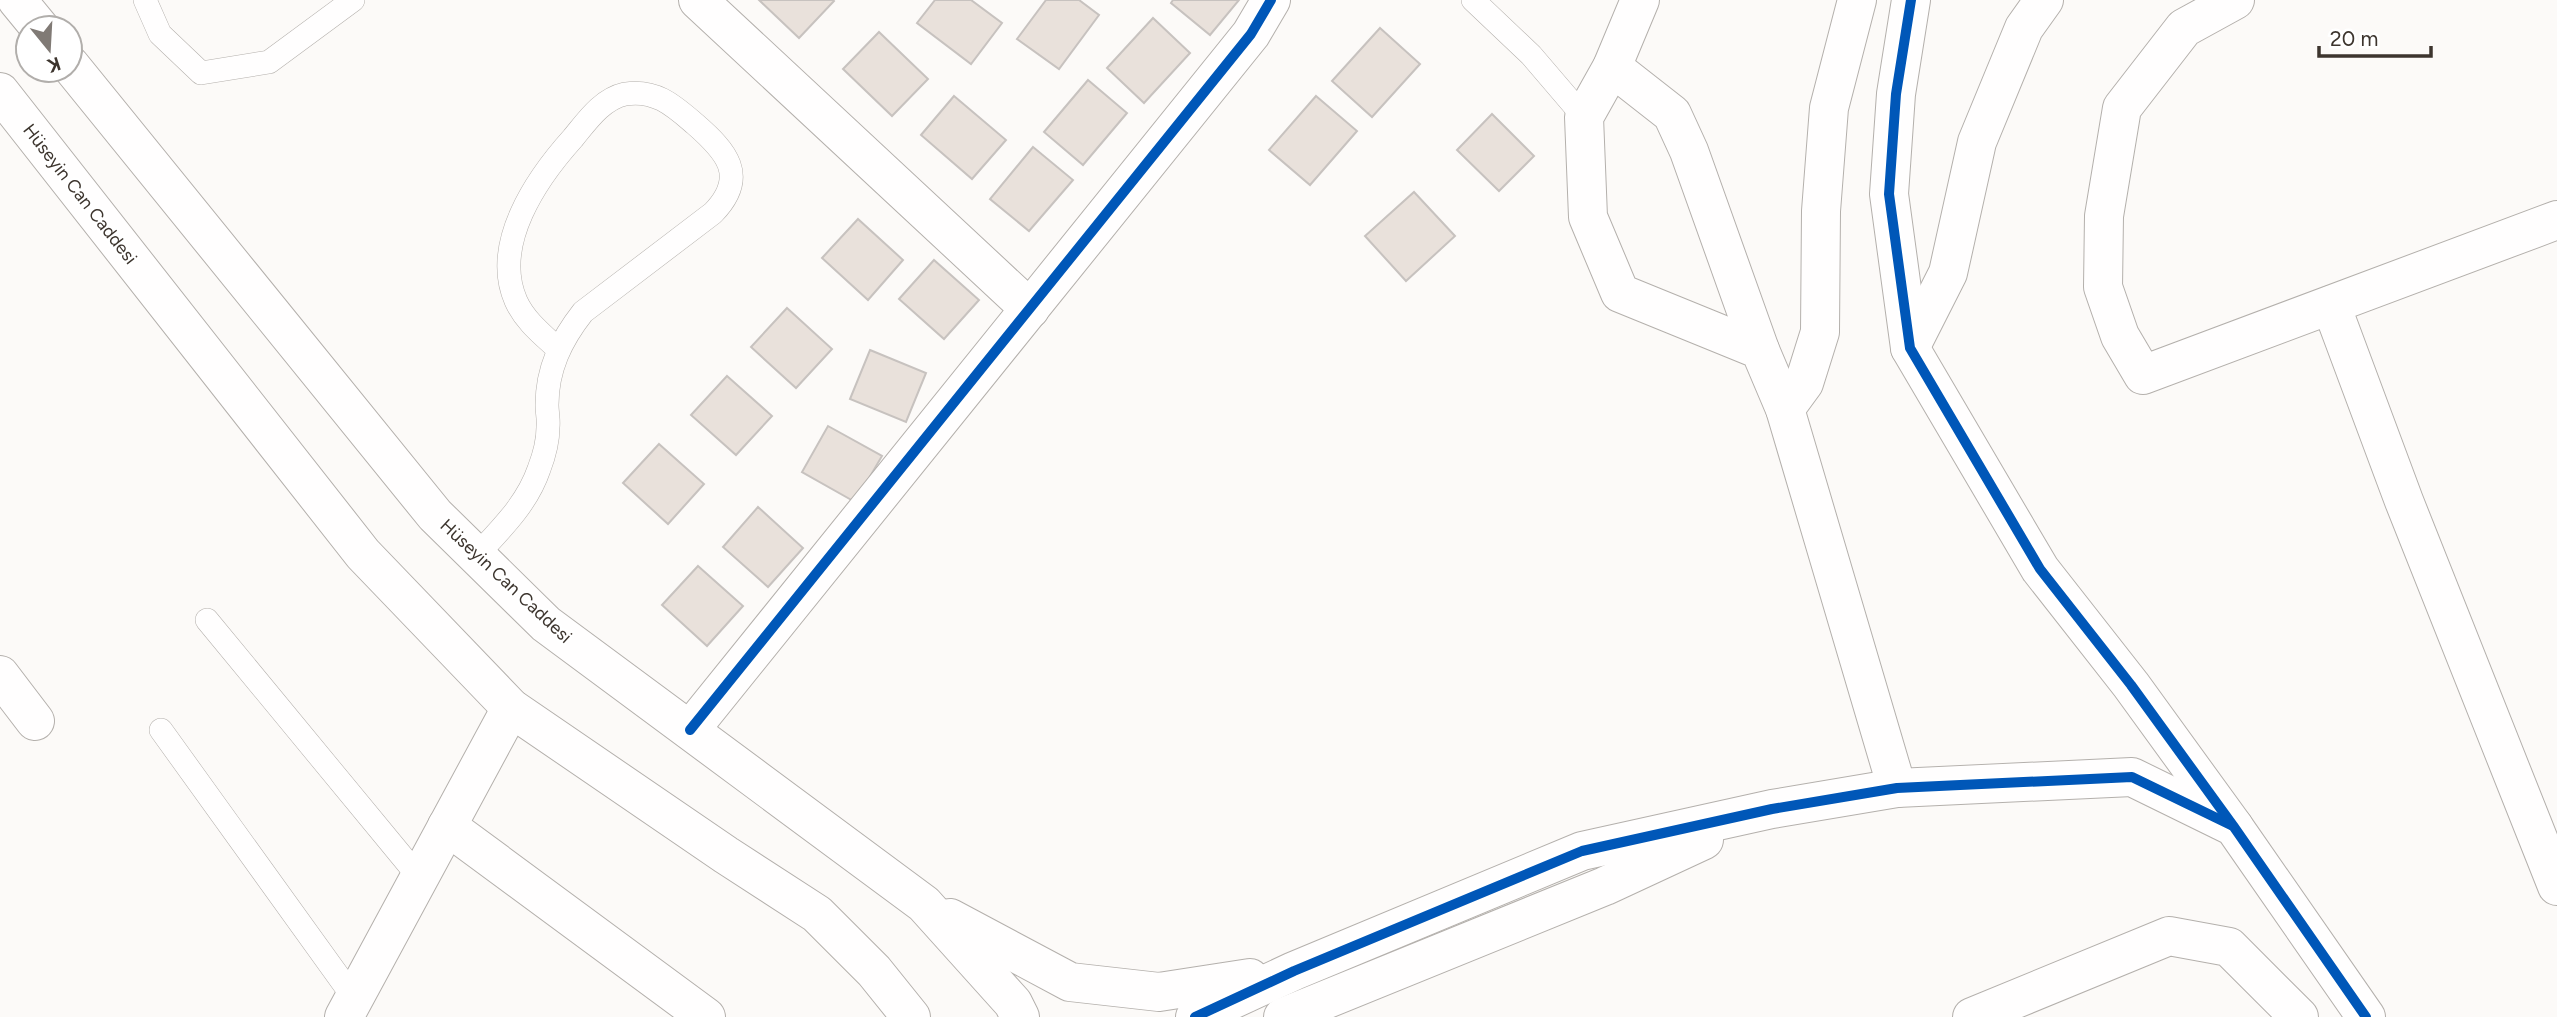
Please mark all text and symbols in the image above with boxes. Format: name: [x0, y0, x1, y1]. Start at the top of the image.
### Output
north arrow: [14, 14, 84, 84]
scale bar: [2319, 14, 2431, 58]
text: 20 m: [2330, 26, 2378, 51]
text: K: [44, 52, 64, 78]
street label: Hüseyin Can Caddesi: [18, 119, 142, 269]
street label: Hüseyin Can Caddesi: [436, 514, 576, 648]

